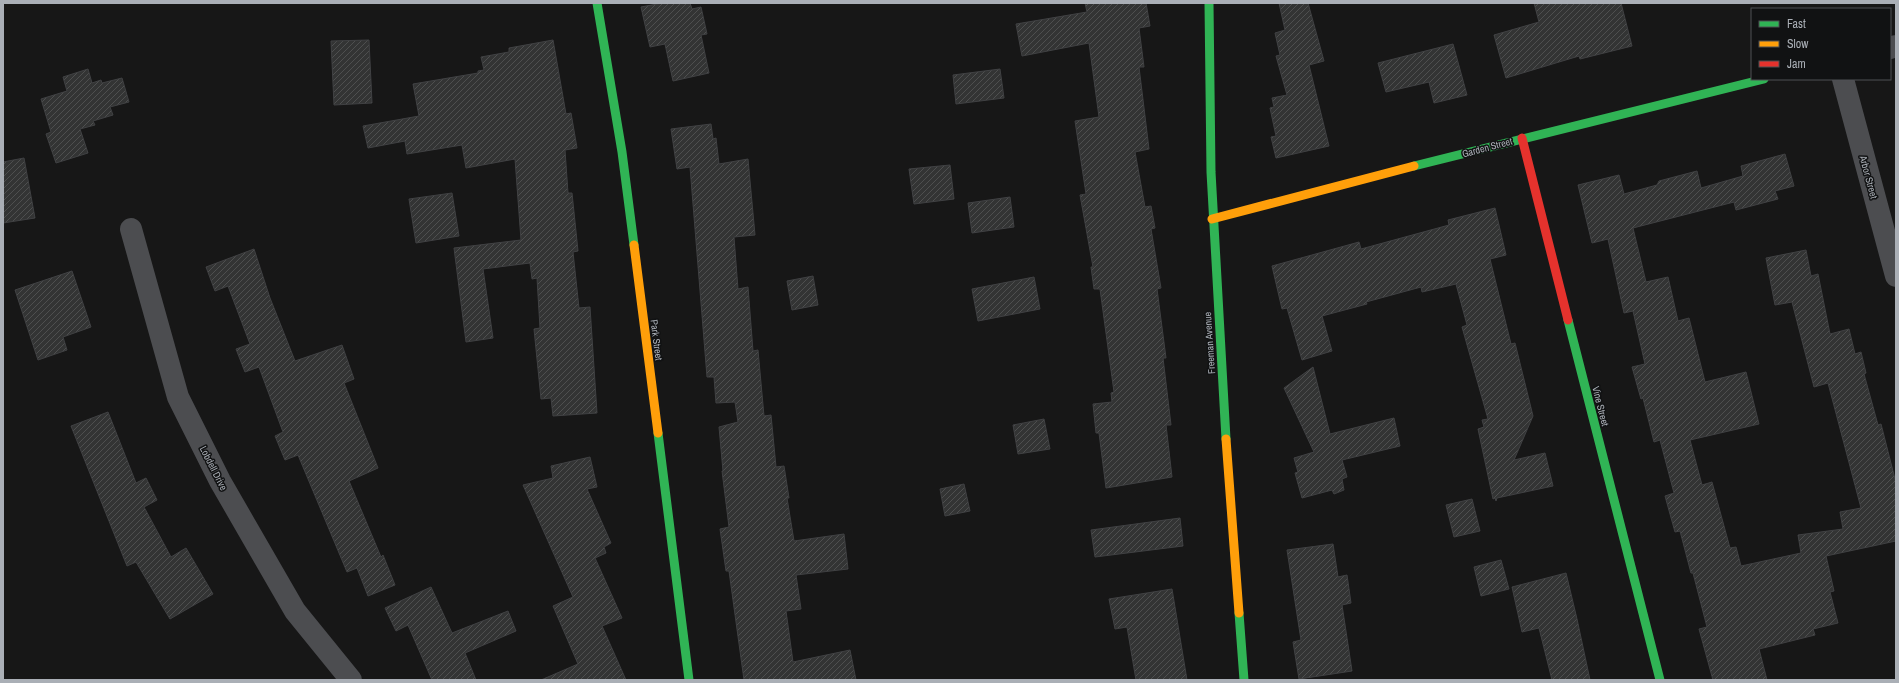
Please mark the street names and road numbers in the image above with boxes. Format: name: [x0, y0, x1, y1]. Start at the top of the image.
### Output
street label: Garden Street: [1461, 134, 1514, 160]
street label: Arbor Street: [1856, 153, 1881, 201]
street label: Freeman Avenue: [1201, 311, 1218, 374]
street label: Park Street: [648, 319, 666, 362]
street label: Vine Street: [1589, 385, 1612, 428]
street label: Lobdell Drive: [197, 444, 231, 493]

